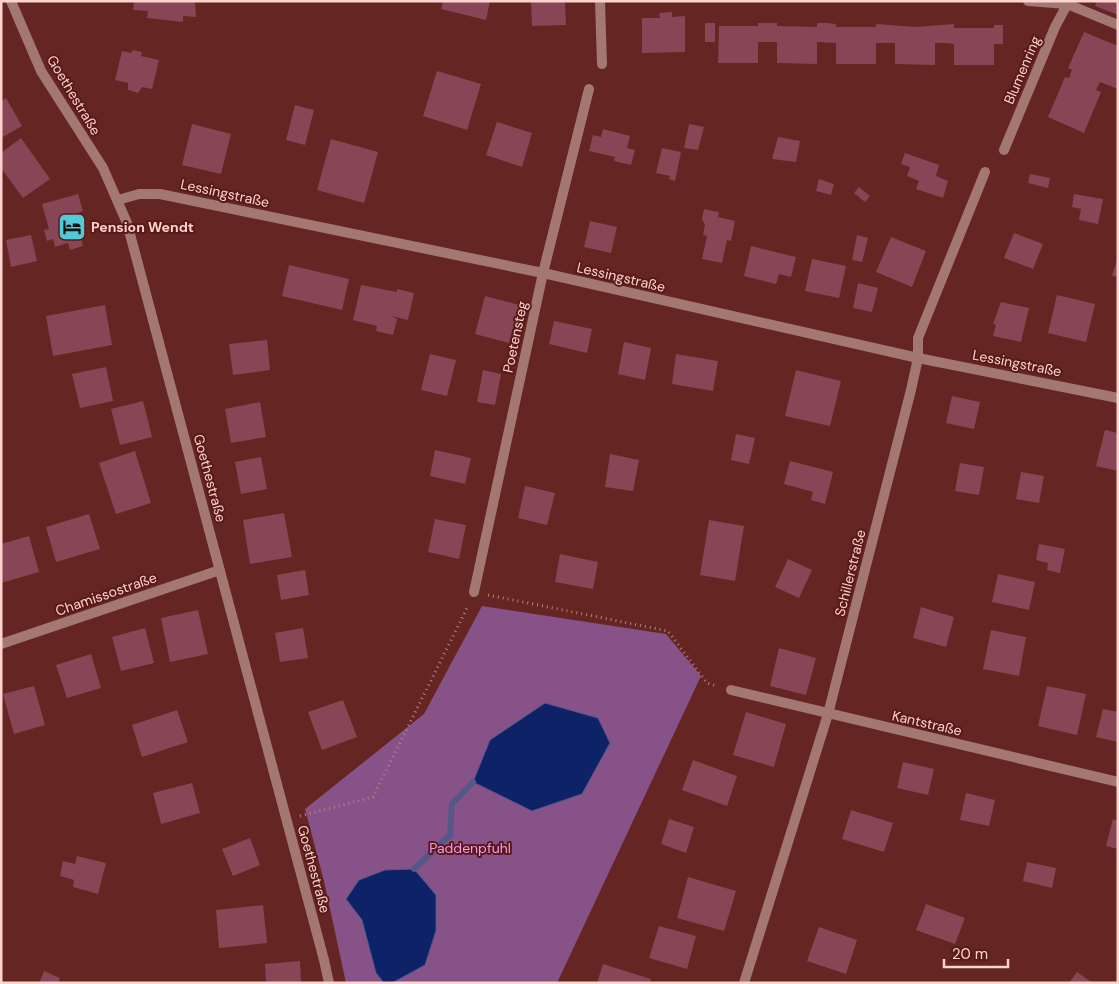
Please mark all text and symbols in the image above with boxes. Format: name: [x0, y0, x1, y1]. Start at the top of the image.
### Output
street label: Blumenring: [1000, 33, 1045, 107]
street label: Goethestraße: [43, 52, 105, 138]
street label: Lessingstraße: [179, 175, 271, 211]
hotel icon: Pension Wendt: [57, 212, 87, 242]
place label: Pension Wendt: [91, 218, 194, 236]
street label: Lessingstraße: [575, 258, 667, 296]
street label: Poetensteg: [499, 299, 531, 374]
street label: Lessingstraße: [971, 346, 1063, 380]
street label: Goethestraße: [190, 432, 230, 524]
street label: Schillerstraße: [831, 528, 869, 618]
street label: Chamissostraße: [53, 568, 159, 620]
street label: Kantstraße: [890, 706, 964, 740]
street label: Goethestraße: [294, 823, 334, 915]
park label: Paddenpfuhl: [429, 839, 511, 857]
scale bar: [944, 936, 1008, 968]
text: 20 m: [952, 944, 988, 964]

